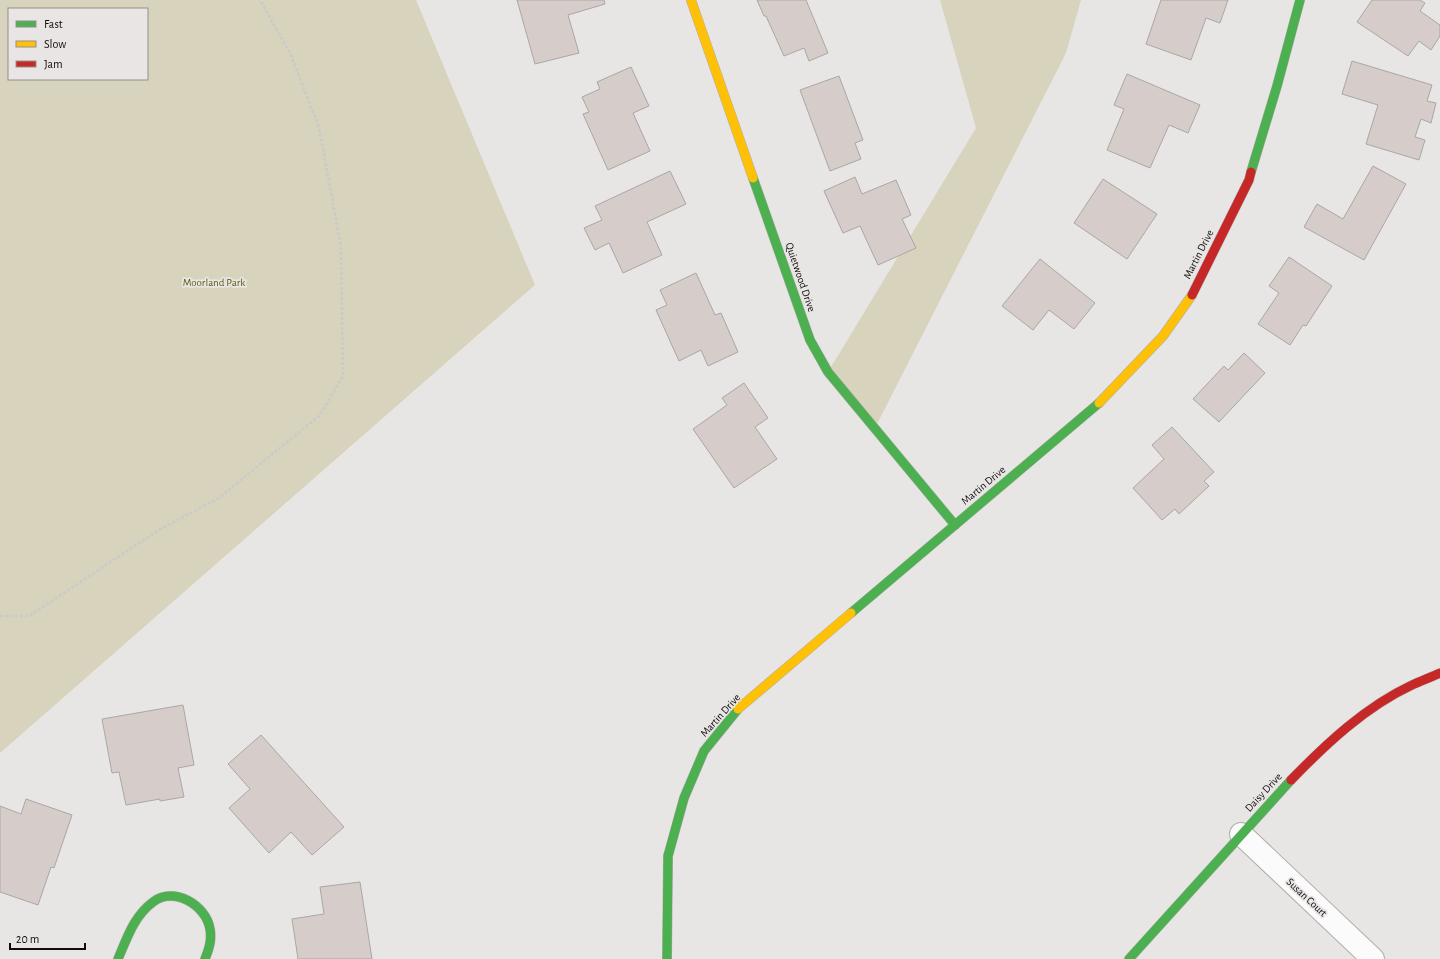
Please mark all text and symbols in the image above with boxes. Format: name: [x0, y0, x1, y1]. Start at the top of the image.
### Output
legend: [8, 8, 148, 80]
text: Fast: [44, 18, 63, 30]
text: Slow: [44, 38, 66, 50]
text: Jam: [44, 58, 63, 70]
street label: Martin Drive: [1181, 228, 1216, 281]
street label: Quietwood Drive: [784, 241, 818, 313]
park label: Moorland Park: [183, 277, 245, 288]
street label: Martin Drive: [959, 464, 1007, 507]
street label: Martin Drive: [698, 692, 742, 739]
street label: Daisy Drive: [1243, 771, 1284, 814]
street label: Susan Court: [1284, 876, 1329, 919]
scale bar: [10, 925, 85, 951]
text: 20 m: [16, 933, 39, 945]

